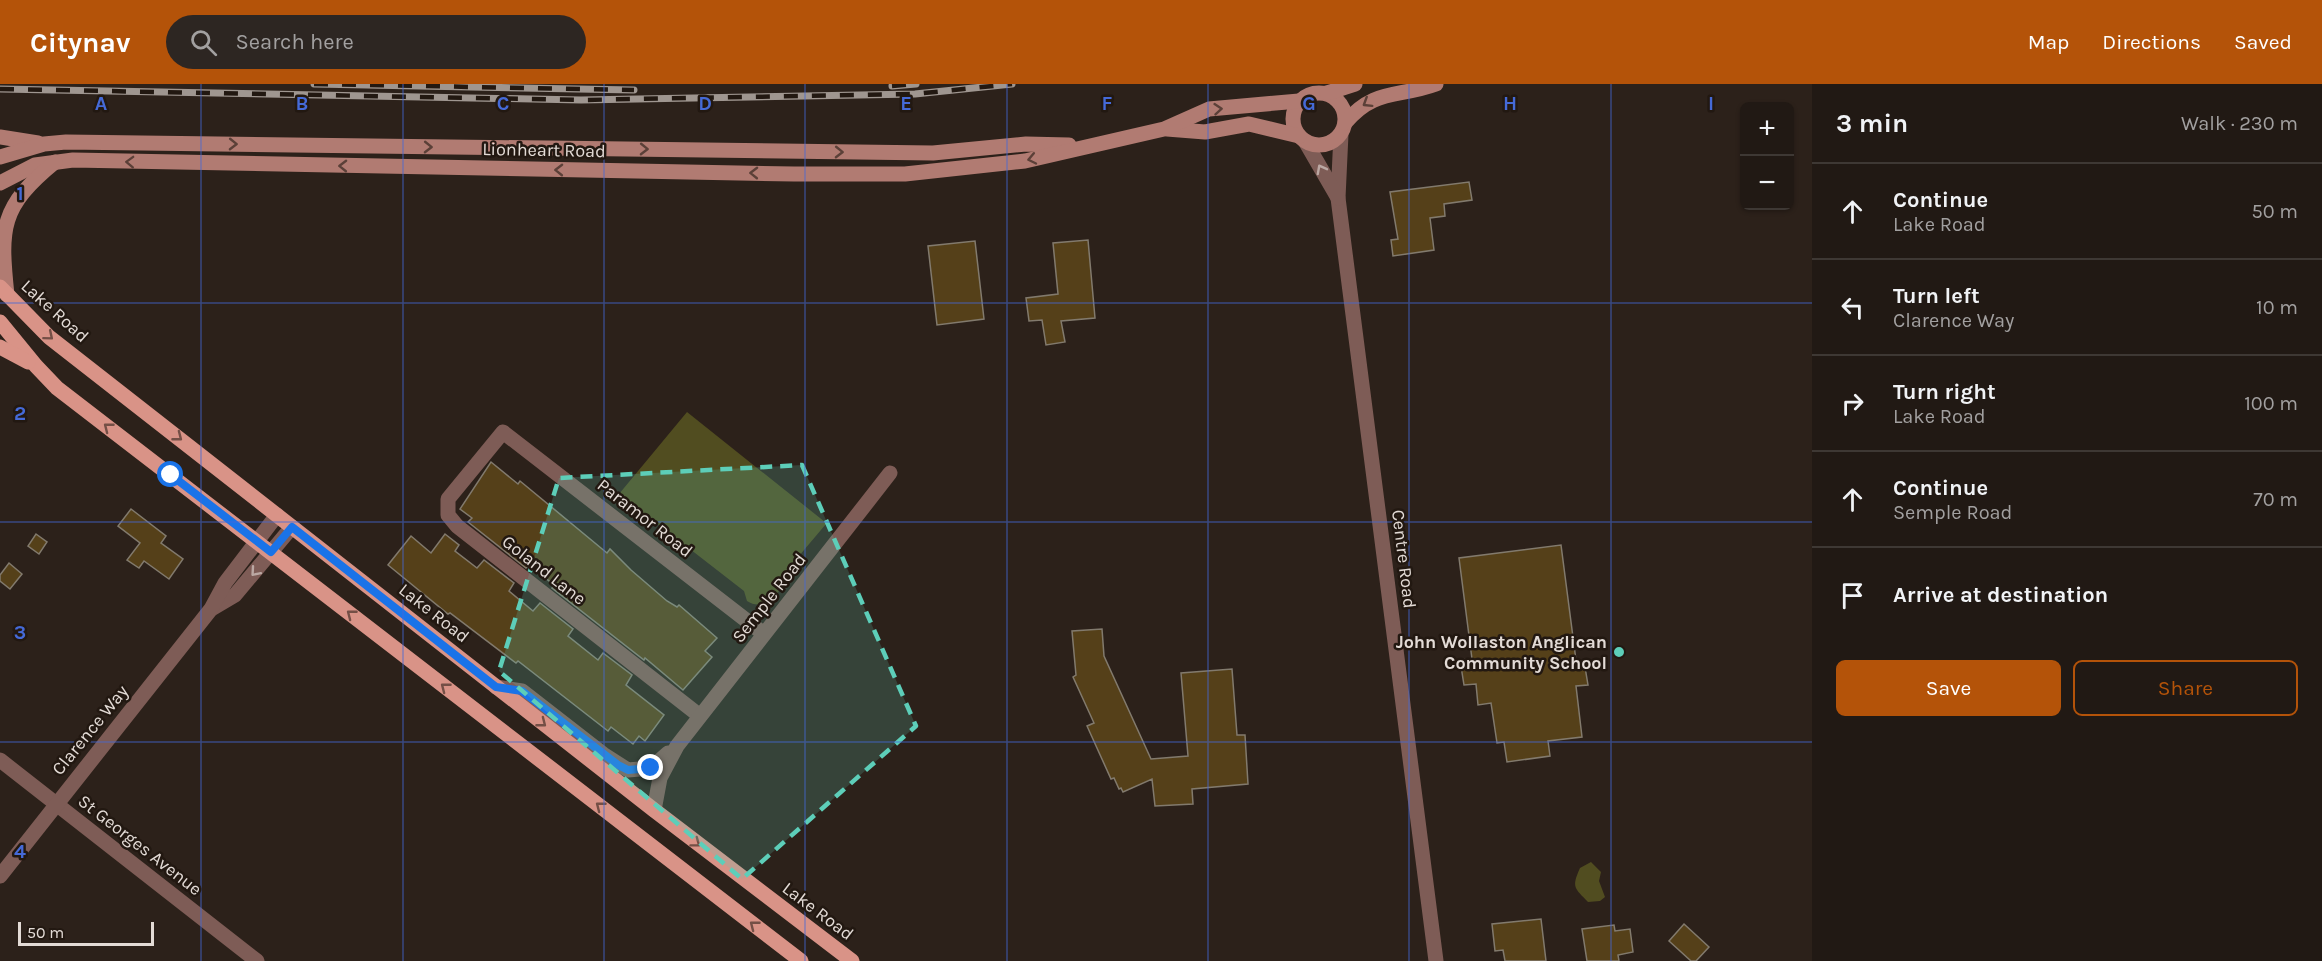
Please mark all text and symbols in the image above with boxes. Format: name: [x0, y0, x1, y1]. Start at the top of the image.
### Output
search box: [166, 15, 586, 69]
text: Citynav: [30, 26, 130, 59]
icon: search: [187, 26, 220, 59]
text: Search here: [235, 29, 354, 55]
text: Map: [2028, 30, 2069, 54]
text: Directions: [2102, 30, 2201, 54]
text: Saved: [2234, 30, 2292, 54]
text: A: [95, 92, 108, 115]
text: B: [296, 92, 308, 115]
text: C: [497, 92, 509, 115]
text: D: [698, 92, 712, 115]
text: E: [900, 92, 912, 115]
text: F: [1102, 92, 1113, 115]
text: G: [1302, 92, 1316, 115]
text: H: [1503, 92, 1517, 115]
text: I: [1708, 92, 1714, 115]
one-way arrow: [1363, 95, 1374, 106]
map controls: [1740, 102, 1794, 210]
button: +: [1740, 102, 1794, 156]
one-way arrow: [1214, 103, 1223, 116]
text: 3 min: [1836, 108, 1908, 139]
text: Walk · 230 m: [2181, 112, 2298, 135]
one-way arrow: [228, 138, 237, 150]
street label: Lionheart Road: [482, 138, 606, 162]
one-way arrow: [423, 141, 432, 153]
one-way arrow: [639, 143, 648, 156]
one-way arrow: [834, 146, 843, 158]
one-way arrow: [1028, 152, 1038, 165]
one-way arrow: [125, 155, 134, 168]
button: −: [1740, 156, 1794, 210]
one-way arrow: [339, 160, 348, 172]
one-way arrow: [555, 164, 564, 176]
one-way arrow: [1317, 165, 1328, 176]
one-way arrow: [750, 167, 759, 180]
text: 1: [16, 182, 24, 205]
text: Continue: [1893, 187, 1988, 213]
icon: ahead: [1836, 195, 1869, 228]
text: 50 m: [2251, 200, 2298, 223]
text: Lake Road: [1893, 213, 1986, 236]
street label: Lake Road: [17, 275, 93, 347]
text: Turn left: [1893, 283, 1980, 309]
icon: left: [1836, 291, 1869, 324]
text: 10 m: [2256, 296, 2298, 319]
text: Clarence Way: [1893, 309, 2014, 332]
one-way arrow: [42, 329, 53, 340]
text: Turn right: [1893, 379, 1996, 405]
icon: right: [1836, 387, 1869, 420]
text: 100 m: [2244, 392, 2298, 415]
text: 2: [14, 402, 26, 425]
text: Lake Road: [1893, 405, 1986, 428]
one-way arrow: [104, 423, 115, 434]
one-way arrow: [172, 429, 183, 440]
route start: [157, 461, 183, 487]
street label: Paramor Road: [593, 474, 697, 562]
text: Continue: [1893, 475, 1988, 501]
icon: ahead: [1836, 483, 1869, 516]
text: 70 m: [2253, 488, 2298, 511]
text: Semple Road: [1893, 501, 2012, 524]
street label: Centre Road: [1387, 508, 1421, 610]
street label: Goland Lane: [498, 530, 590, 610]
street label: Semple Road: [727, 549, 811, 647]
one-way arrow: [251, 565, 262, 576]
street label: Lake Road: [394, 579, 474, 647]
icon: arrive: [1836, 579, 1869, 612]
text: Arrive at destination: [1893, 582, 2108, 608]
one-way arrow: [347, 610, 358, 621]
text: 3: [14, 621, 26, 644]
place label: John Wollaston Anglican Community School: [1396, 631, 1607, 674]
marker: John Wollaston Anglican Community School: [1612, 645, 1626, 659]
button: Save: [1836, 660, 2061, 716]
button: Share: [2073, 660, 2298, 716]
street label: Clarence Way: [47, 680, 133, 779]
one-way arrow: [441, 683, 452, 694]
one-way arrow: [535, 716, 546, 727]
route end: [637, 754, 663, 780]
street label: St Georges Avenue: [74, 790, 206, 900]
one-way arrow: [596, 803, 607, 814]
one-way arrow: [690, 835, 701, 846]
text: 4: [14, 840, 26, 863]
street label: Lake Road: [778, 877, 858, 945]
scale bar: [18, 919, 154, 946]
one-way arrow: [750, 922, 761, 933]
text: 50 m: [27, 923, 64, 942]

